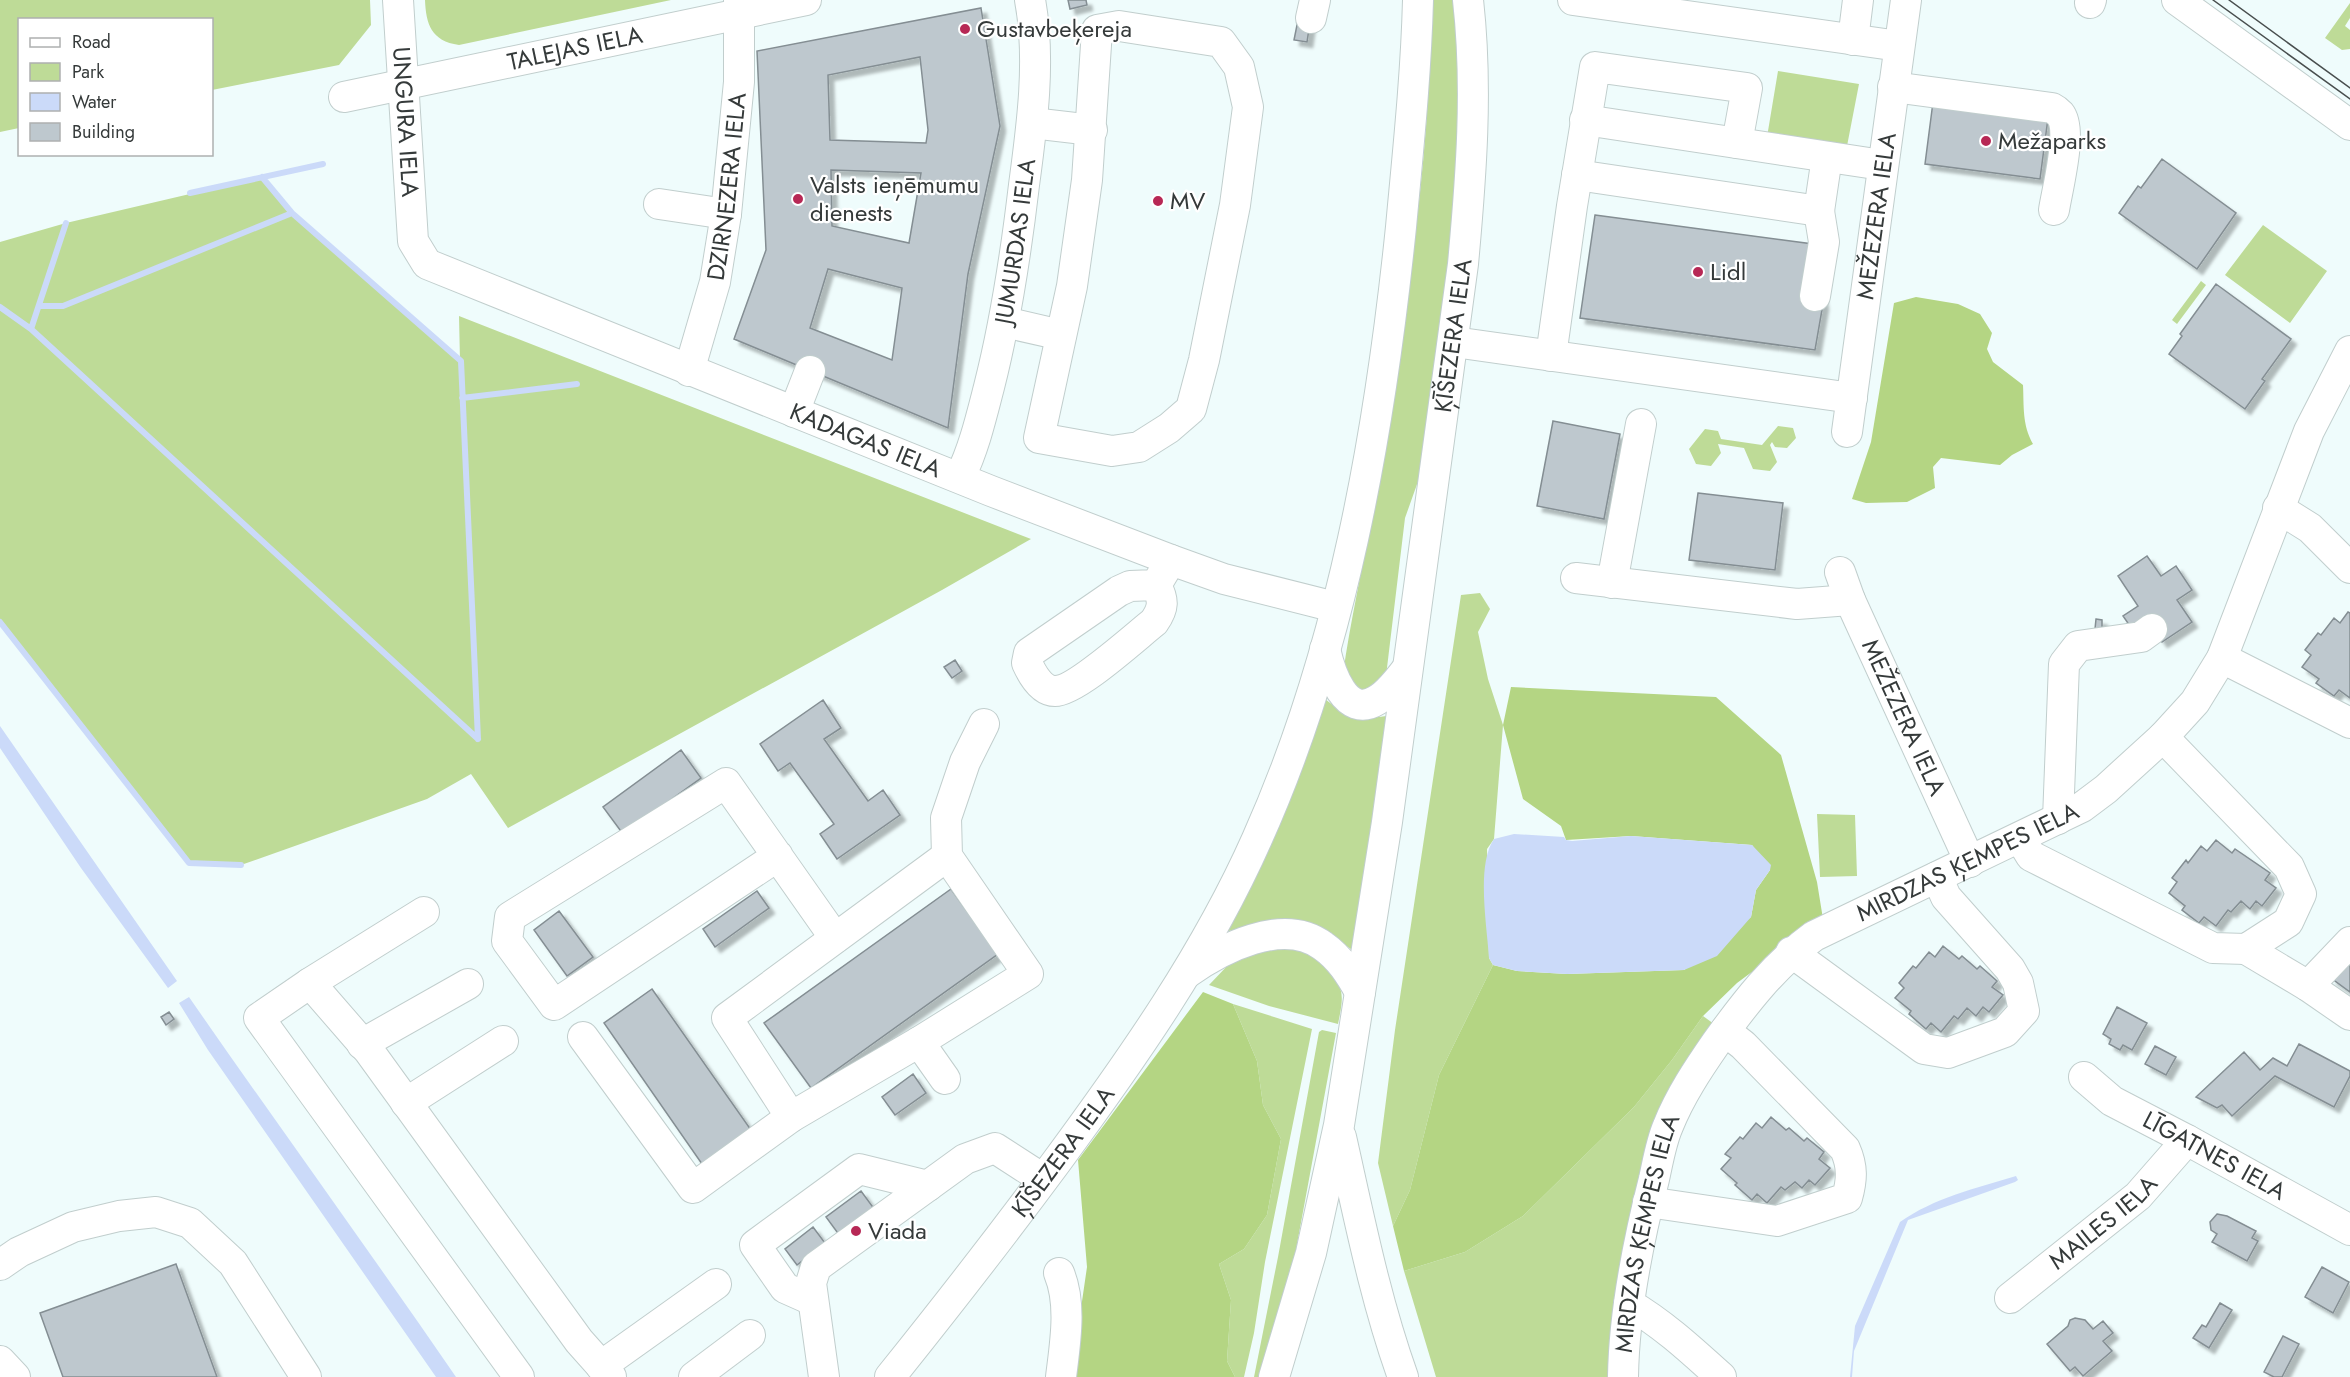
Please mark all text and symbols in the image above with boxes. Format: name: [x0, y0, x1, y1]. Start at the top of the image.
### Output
place label: Gustavbeķereja: [977, 11, 1132, 46]
street label: TALEJAS IELA: [504, 17, 646, 79]
legend: [18, 18, 213, 156]
marker: Gustavbeķereja: [958, 22, 972, 36]
text: Road: [72, 29, 111, 55]
street label: UNGURA IELA: [384, 46, 428, 198]
text: Park: [72, 59, 104, 85]
text: Water: [72, 89, 117, 115]
street label: DZIRNEZERA IELA: [698, 91, 755, 283]
text: Building: [72, 119, 135, 145]
place label: Mežaparks: [1998, 123, 2106, 158]
street label: MEŽEZERA IELA: [1847, 130, 1905, 302]
marker: Mežaparks: [1979, 134, 1993, 148]
street label: JUMURDAS IELA: [985, 156, 1044, 330]
place label: Valsts ieņēmumu dienests: [810, 167, 979, 230]
place label: MV: [1170, 183, 1205, 218]
marker: Valsts ieņēmumu dienests: [791, 192, 805, 206]
marker: MV: [1151, 194, 1165, 208]
place label: Lidl: [1710, 254, 1746, 289]
street label: ĶĪŠEZERA IELA: [1425, 256, 1481, 415]
marker: Lidl: [1691, 265, 1705, 279]
street label: KADAGAS IELA: [785, 394, 947, 486]
street label: MEŽEZERA IELA: [1853, 634, 1955, 801]
street label: MIRDZAS ĶEMPES IELA: [1850, 793, 2085, 930]
street label: ĶĪŠEZERA IELA: [1003, 1079, 1123, 1225]
street label: LĪGATNES IELA: [2137, 1102, 2293, 1209]
street label: MIRDZAS ĶEMPES IELA: [1606, 1108, 1688, 1354]
street label: MAILES IELA: [2041, 1167, 2166, 1278]
place label: Viada: [868, 1213, 927, 1248]
marker: Viada: [849, 1224, 863, 1238]

